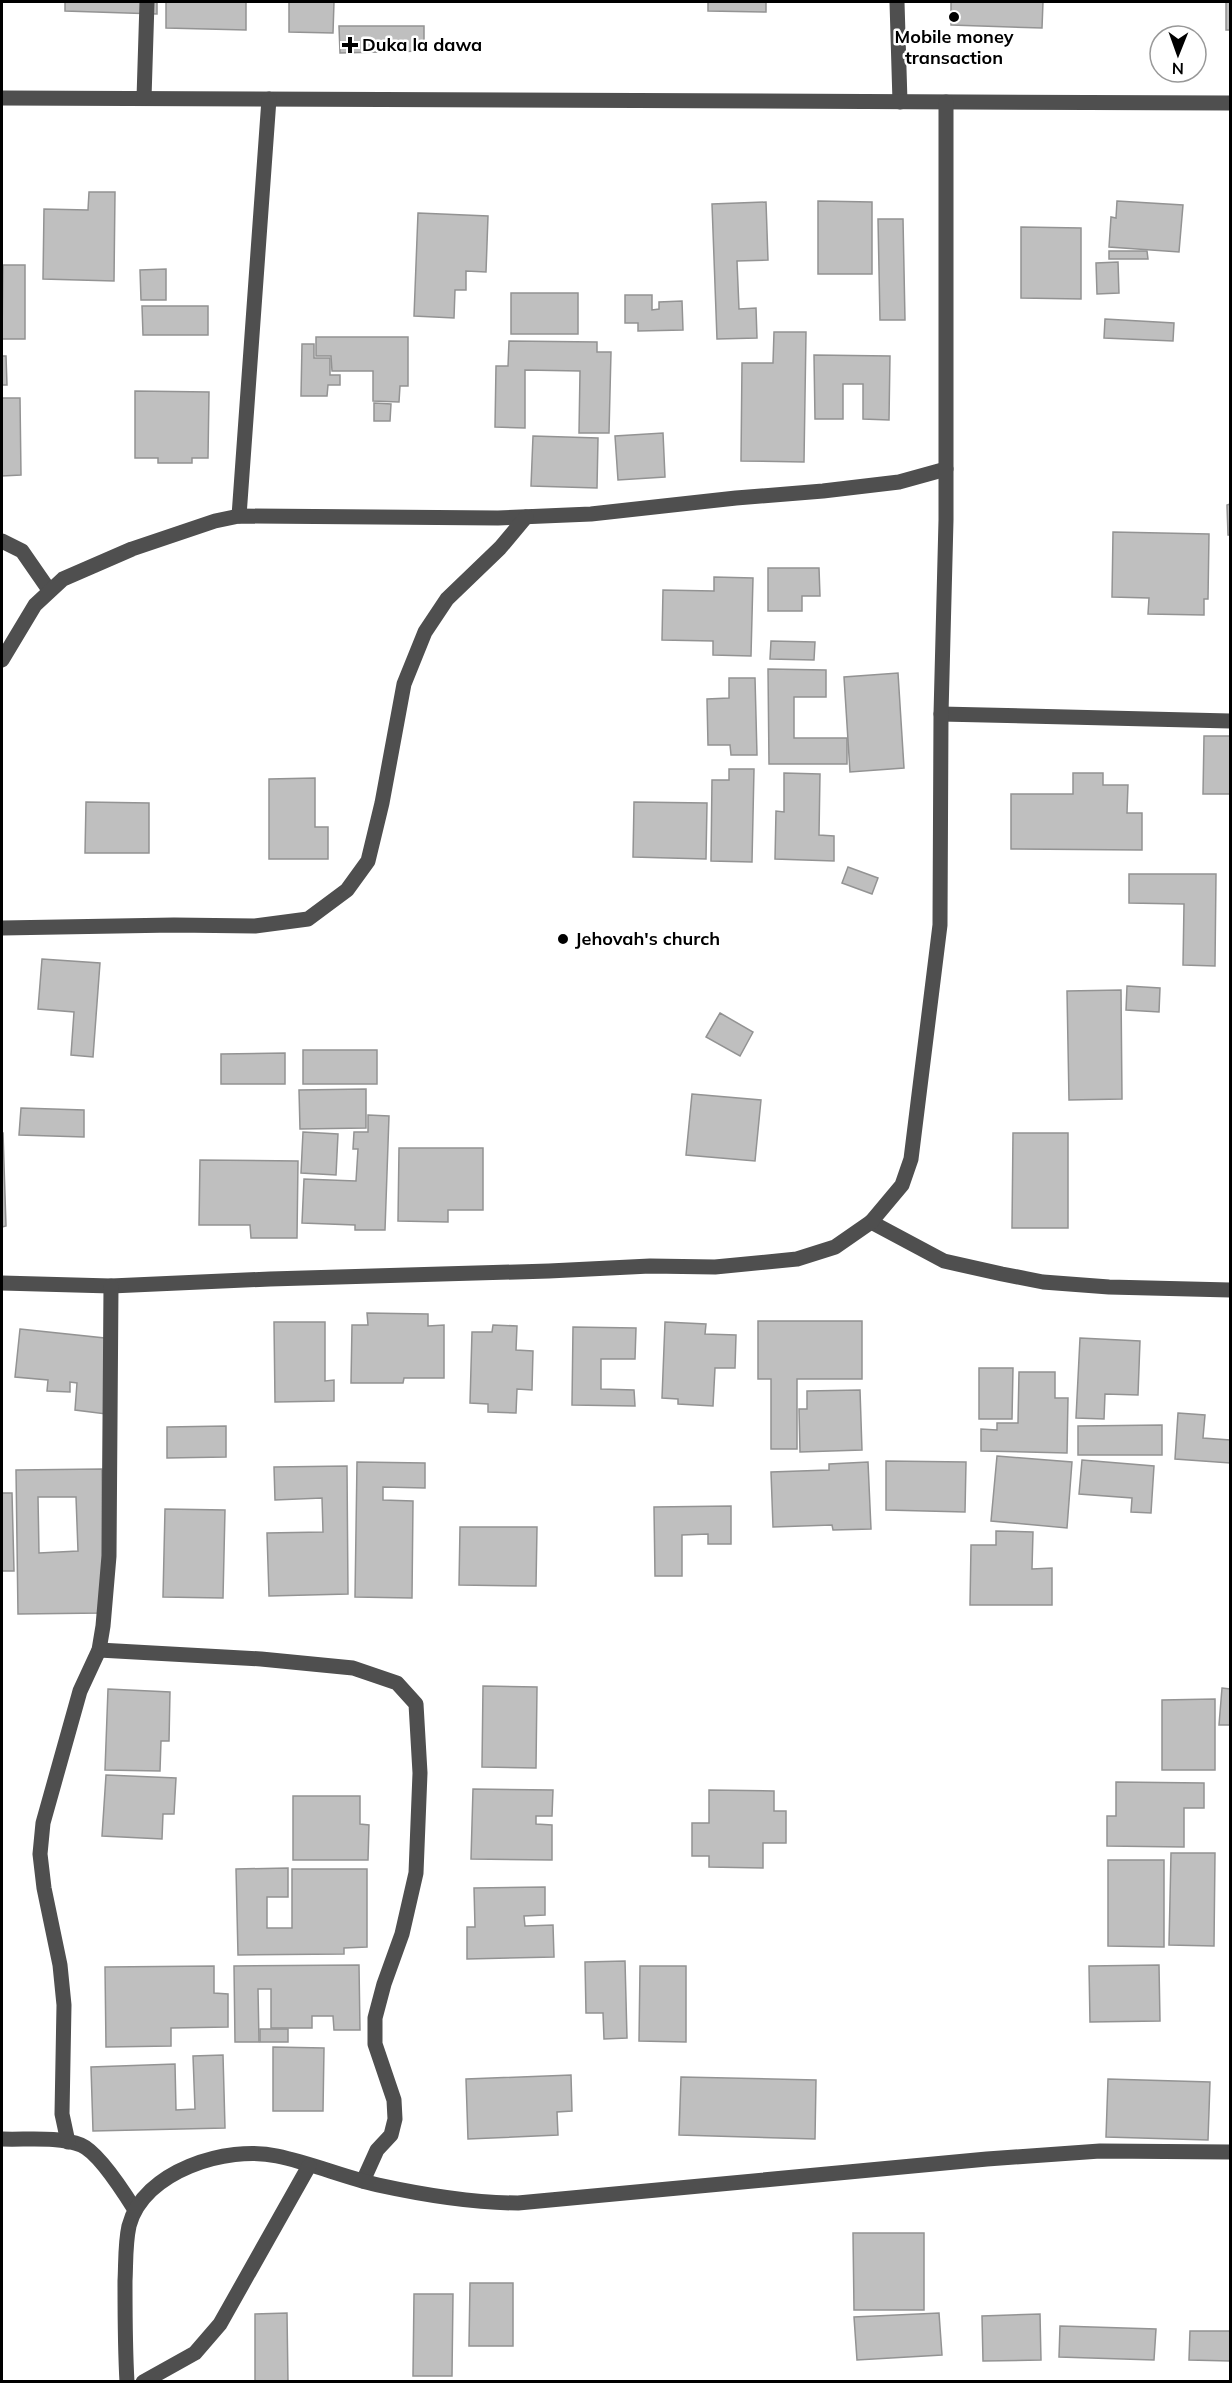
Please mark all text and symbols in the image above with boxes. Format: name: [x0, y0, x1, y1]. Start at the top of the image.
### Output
marker: Mobile money transaction: [947, 10, 961, 24]
north arrow: [1148, 24, 1208, 84]
place label: Mobile money transaction: [895, 25, 1014, 69]
place label: Duka la dawa: [362, 33, 482, 56]
marker: Duka la dawa: [343, 38, 357, 52]
text: N: [1172, 59, 1184, 79]
place label: Jehovah's church: [575, 927, 720, 950]
marker: Jehovah's church: [556, 932, 570, 946]

